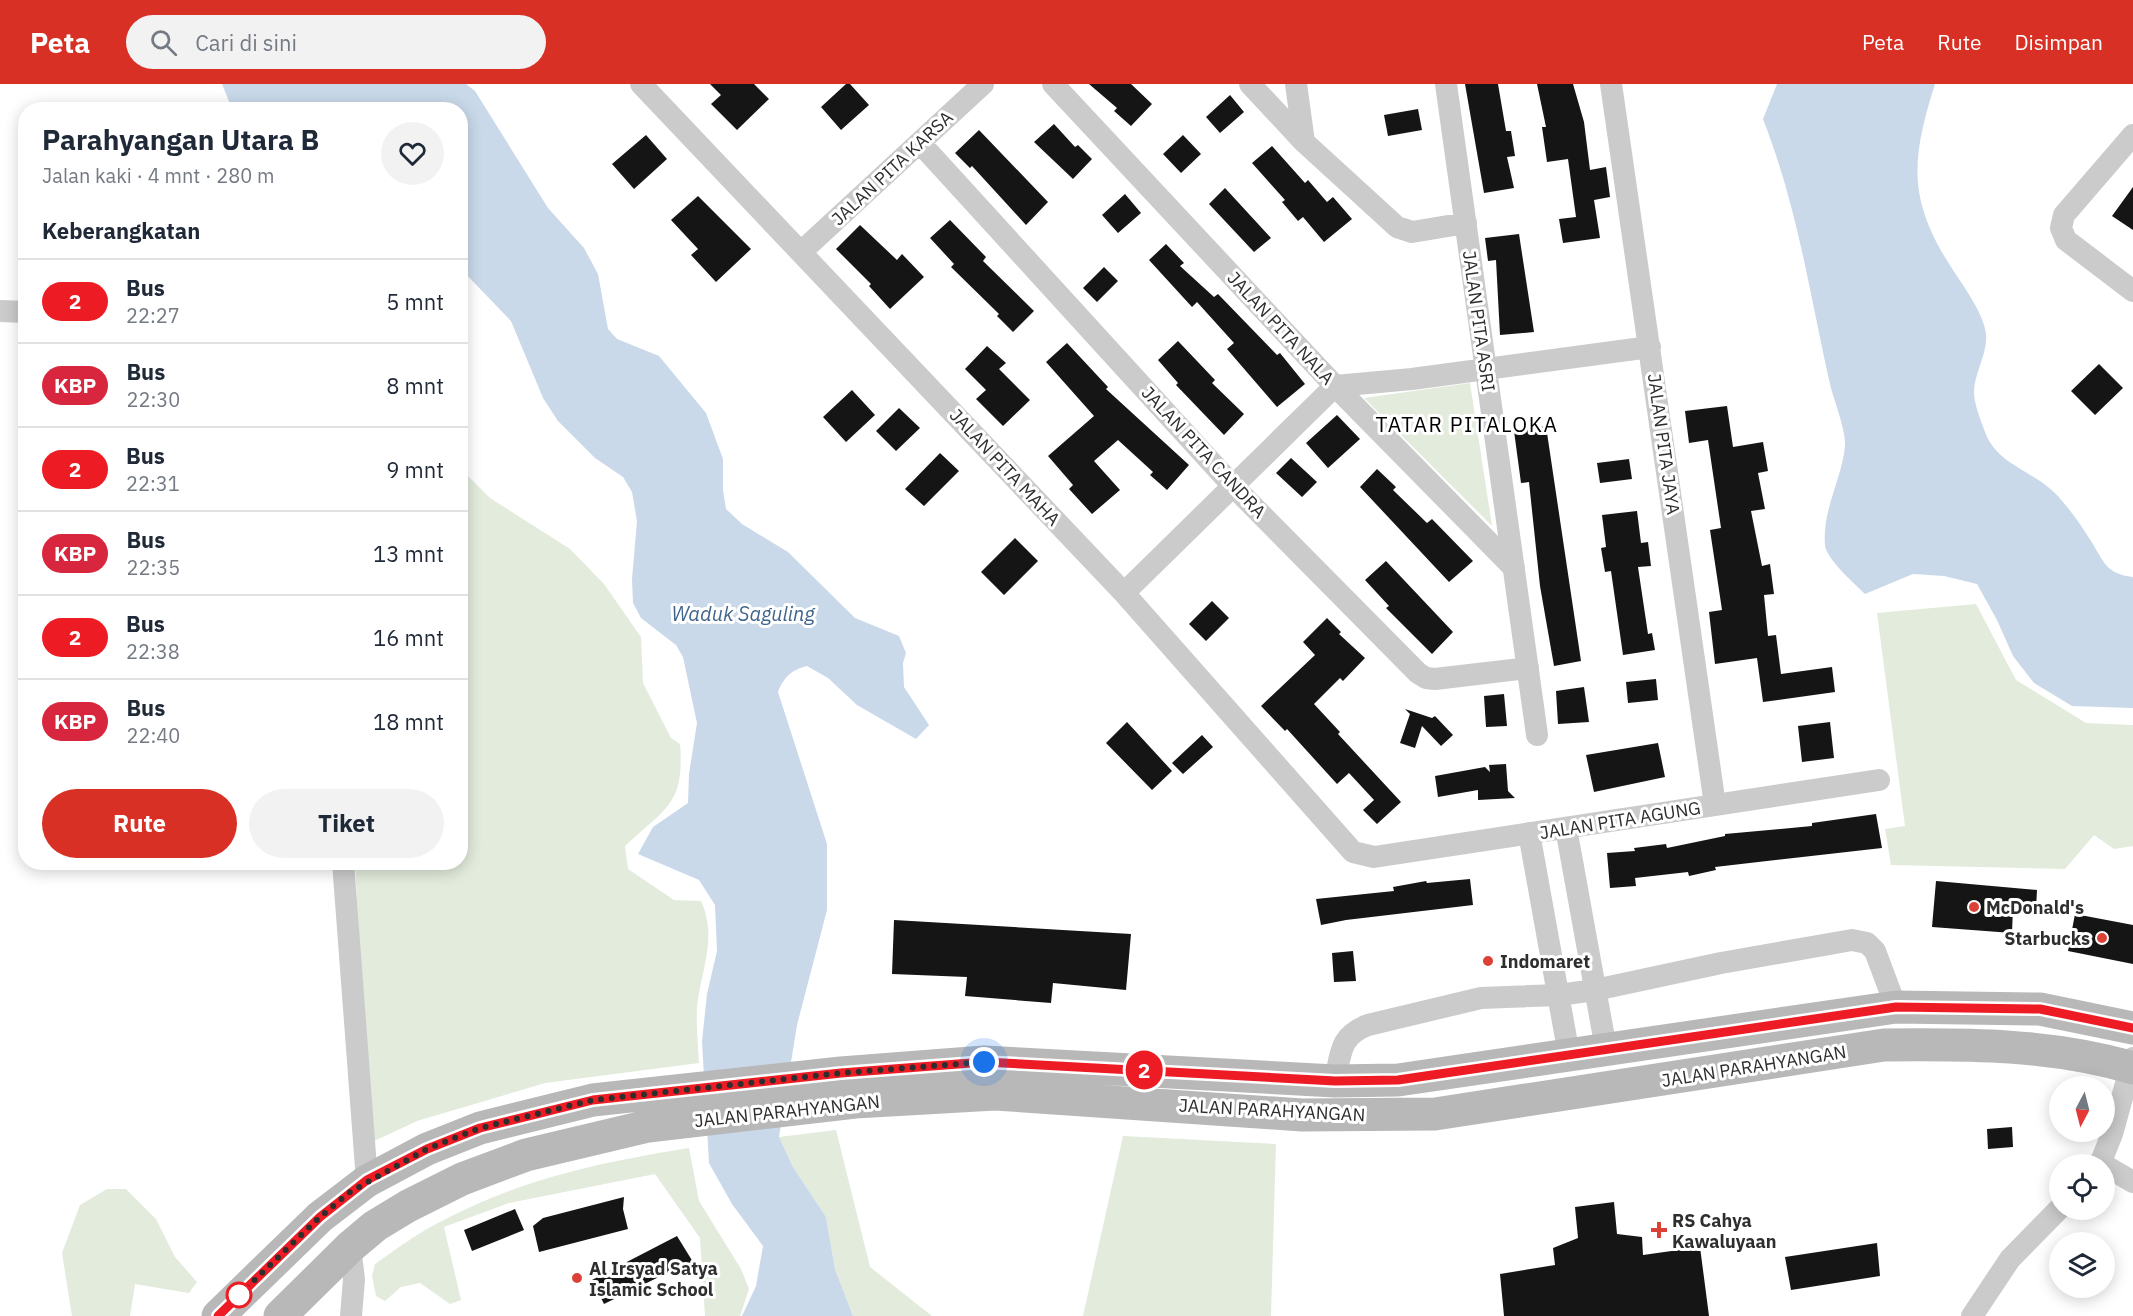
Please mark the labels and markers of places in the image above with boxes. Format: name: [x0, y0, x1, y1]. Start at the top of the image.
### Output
place label: McDonald's: [1986, 896, 2084, 919]
marker: McDonald's: [1967, 900, 1981, 914]
place label: Starbucks: [2004, 927, 2090, 950]
marker: Starbucks: [2095, 931, 2109, 945]
place label: Indomaret: [1500, 950, 1590, 973]
marker: Indomaret: [1481, 954, 1495, 968]
place label: RS Cahya Kawaluyaan: [1672, 1209, 1776, 1253]
marker: RS Cahya Kawaluyaan: [1650, 1221, 1668, 1239]
place label: Al Irsyad Satya Islamic School: [589, 1257, 718, 1301]
marker: Al Irsyad Satya Islamic School: [570, 1271, 584, 1285]
unlabelled marker: [226, 1282, 252, 1308]

